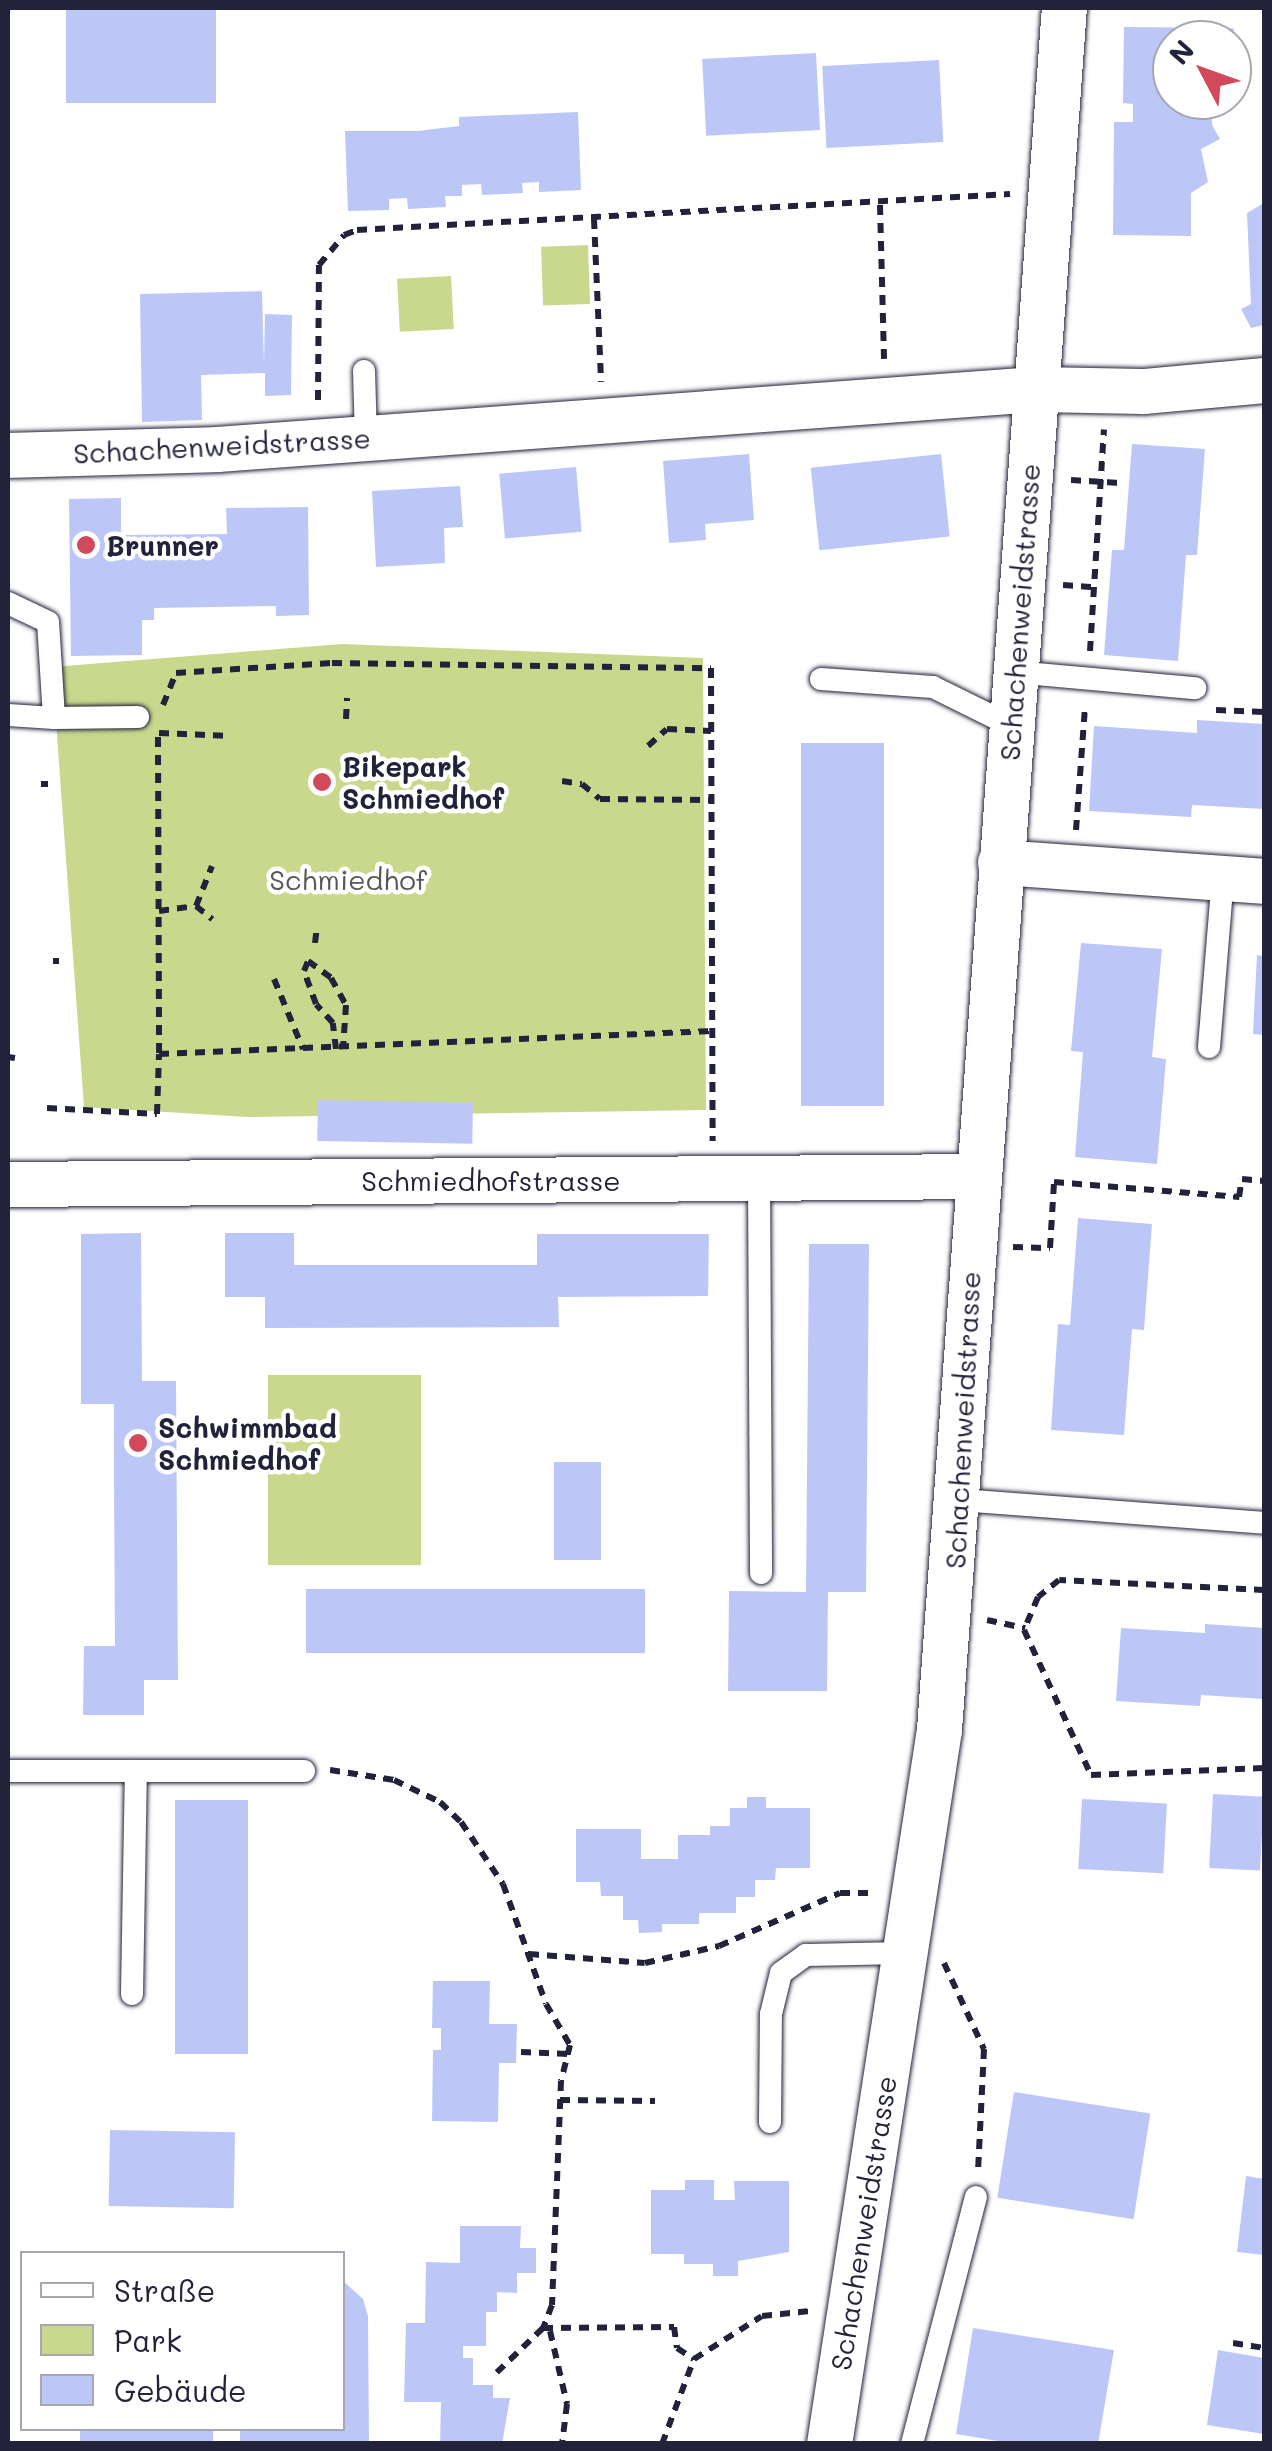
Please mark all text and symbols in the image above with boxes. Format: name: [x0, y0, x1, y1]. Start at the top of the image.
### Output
north arrow: [1152, 20, 1252, 120]
text: N: [1160, 32, 1201, 71]
street label: Schachenweidstrasse: [72, 420, 372, 470]
street label: Schachenweidstrasse: [992, 462, 1046, 762]
place label: Brunner: [106, 528, 219, 562]
marker: Brunner: [75, 534, 97, 556]
place label: Bikepark Schmiedhof: [342, 749, 504, 815]
marker: Bikepark Schmiedhof: [311, 771, 333, 793]
park label: Schmiedhof: [269, 862, 427, 896]
street label: Schmiedhofstrasse: [361, 1163, 621, 1197]
street label: Schachenweidstrasse: [937, 1270, 987, 1570]
place label: Schwimmbad Schmiedhof: [158, 1410, 337, 1476]
marker: Schwimmbad Schmiedhof: [127, 1432, 149, 1454]
street label: Schachenweidstrasse: [823, 2073, 903, 2373]
legend: [20, 2251, 345, 2431]
text: Straße: [114, 2270, 215, 2310]
text: Park: [114, 2320, 182, 2360]
text: Gebäude: [114, 2370, 247, 2410]

